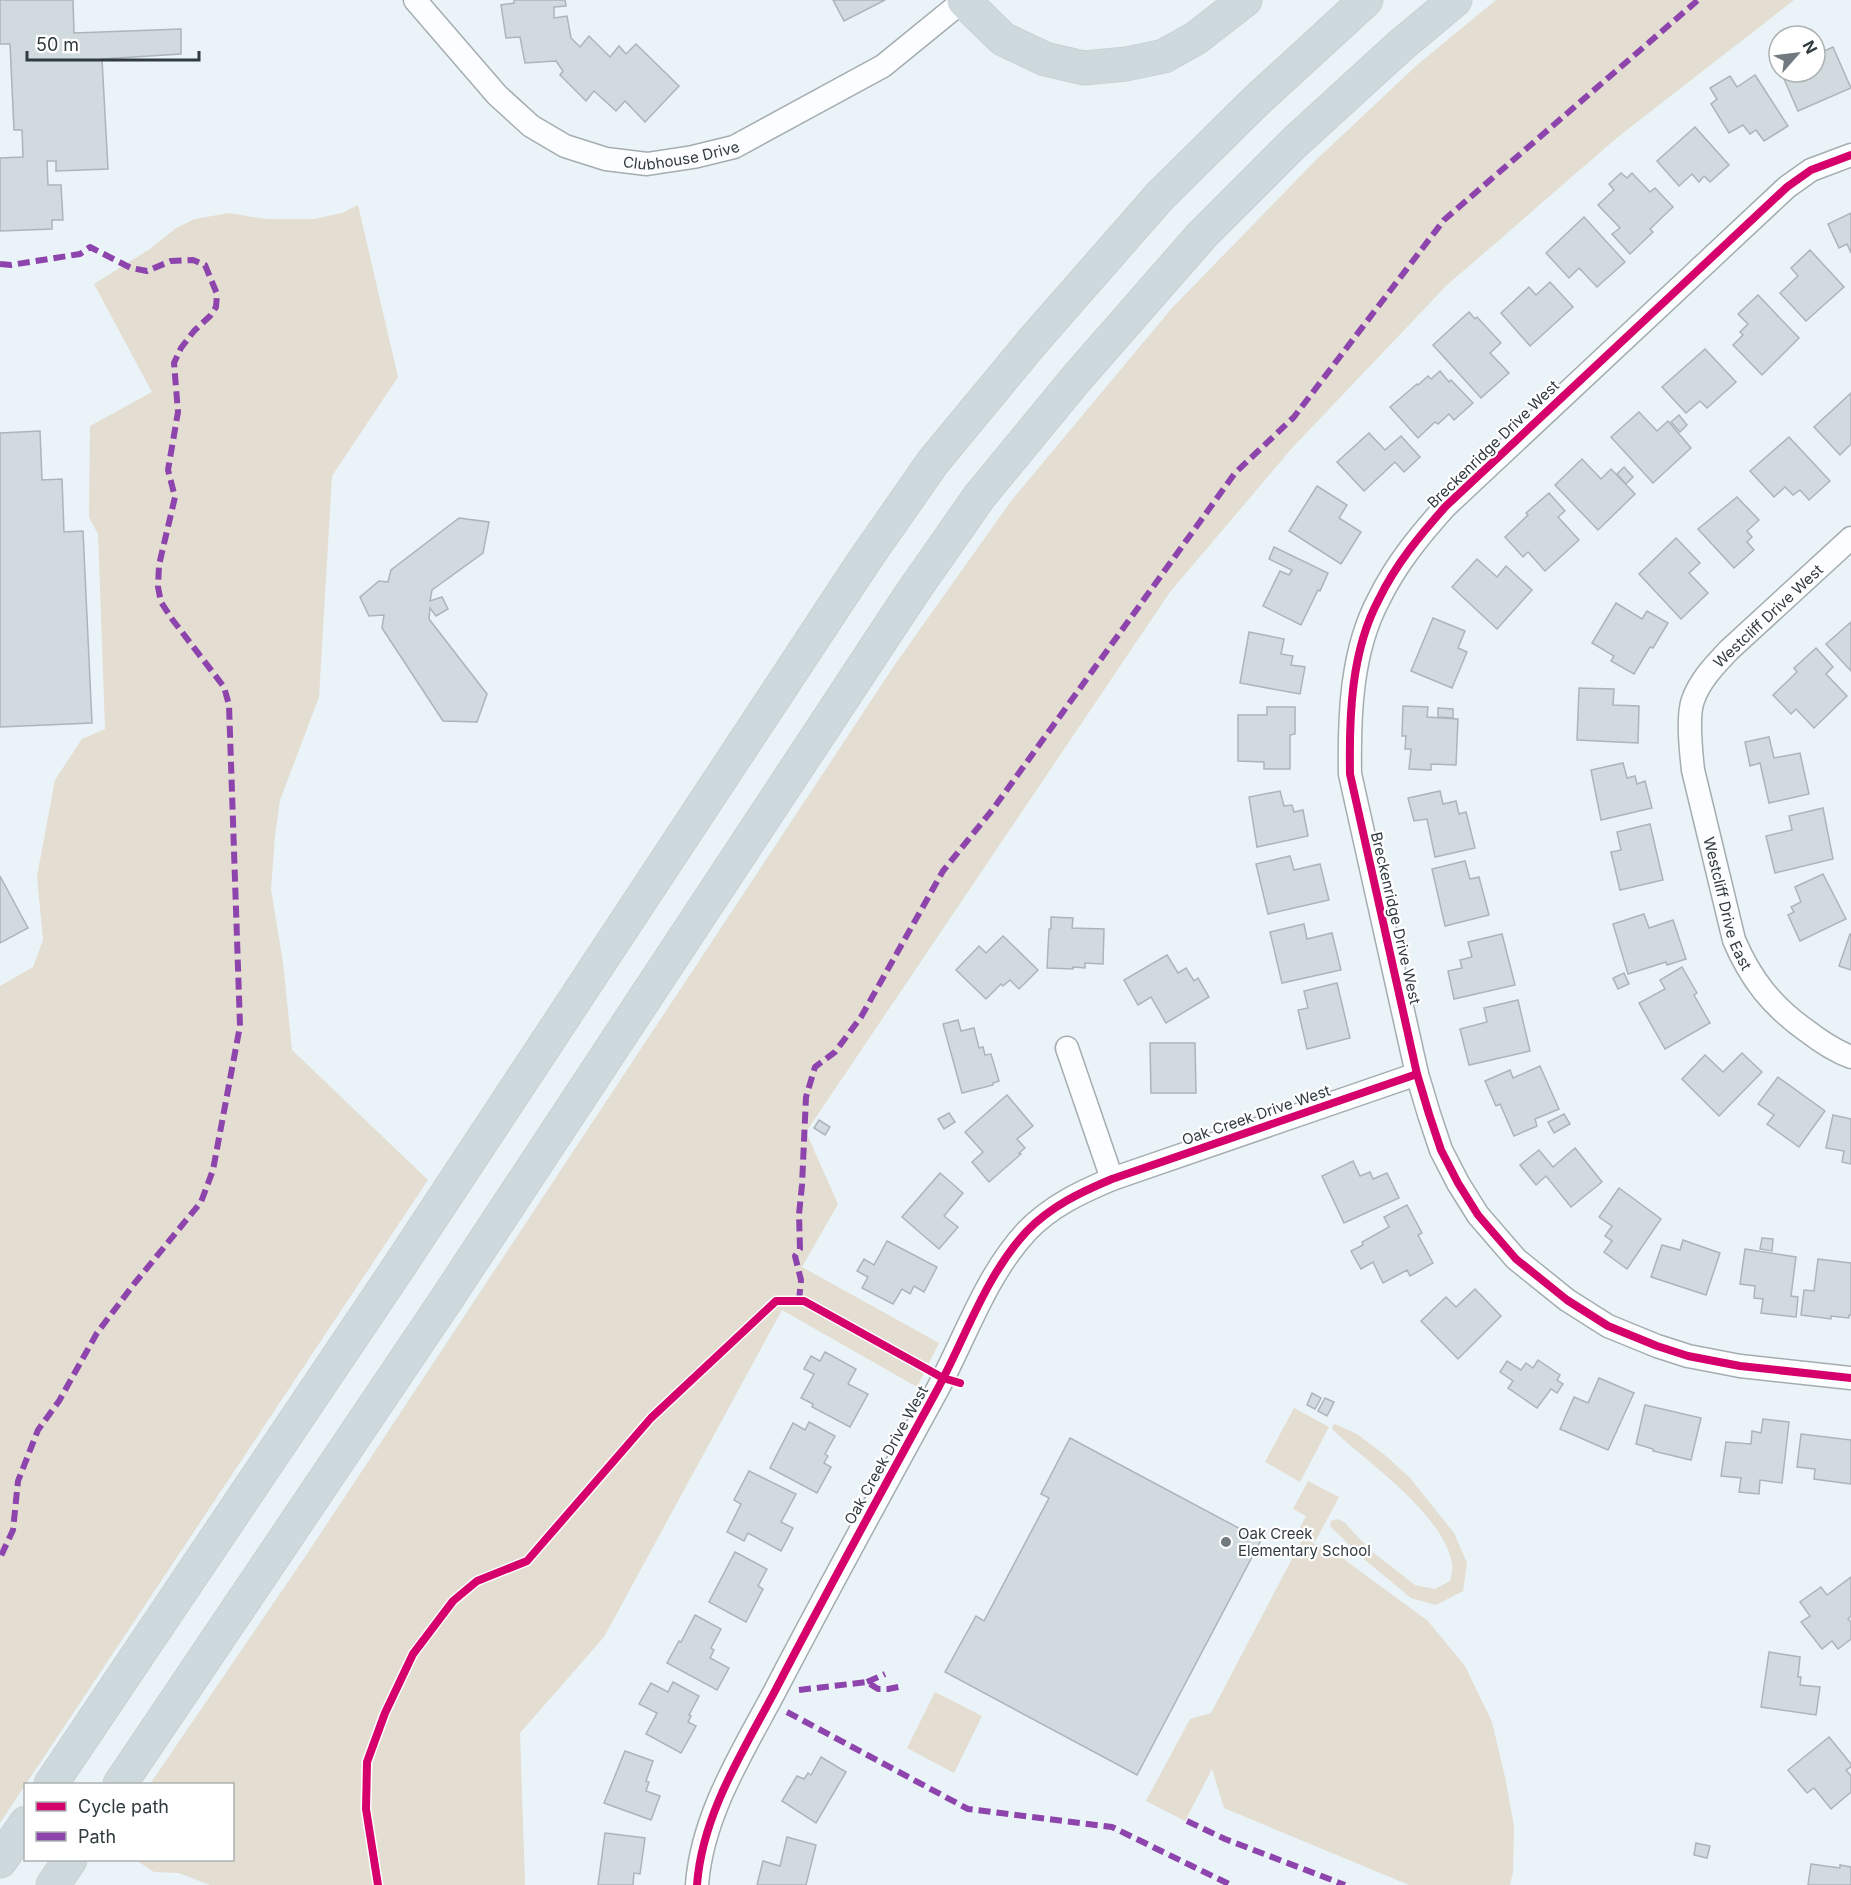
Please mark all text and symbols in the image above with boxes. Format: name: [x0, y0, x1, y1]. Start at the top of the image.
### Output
scale bar: [27, 24, 200, 62]
north arrow: [1767, 24, 1827, 84]
text: 50 m: [36, 34, 79, 55]
text: N: [1799, 37, 1822, 57]
street label: Clubhouse Drive: [622, 136, 743, 173]
street label: Breckenridge Drive West: [1423, 376, 1563, 512]
street label: Westcliff Drive West: [1709, 560, 1827, 672]
street label: Breckenridge Drive West: [1367, 830, 1425, 1006]
street label: Westcliff Drive East: [1700, 835, 1757, 973]
street label: Oak Creek Drive West: [1179, 1081, 1333, 1149]
street label: Oak Creek Drive West: [840, 1382, 932, 1528]
place label: Oak Creek Elementary School: [1238, 1524, 1371, 1560]
marker: Oak Creek Elementary School: [1219, 1535, 1233, 1549]
legend: [24, 1783, 234, 1861]
text: Cycle path: [78, 1796, 169, 1817]
text: Path: [78, 1826, 116, 1847]

